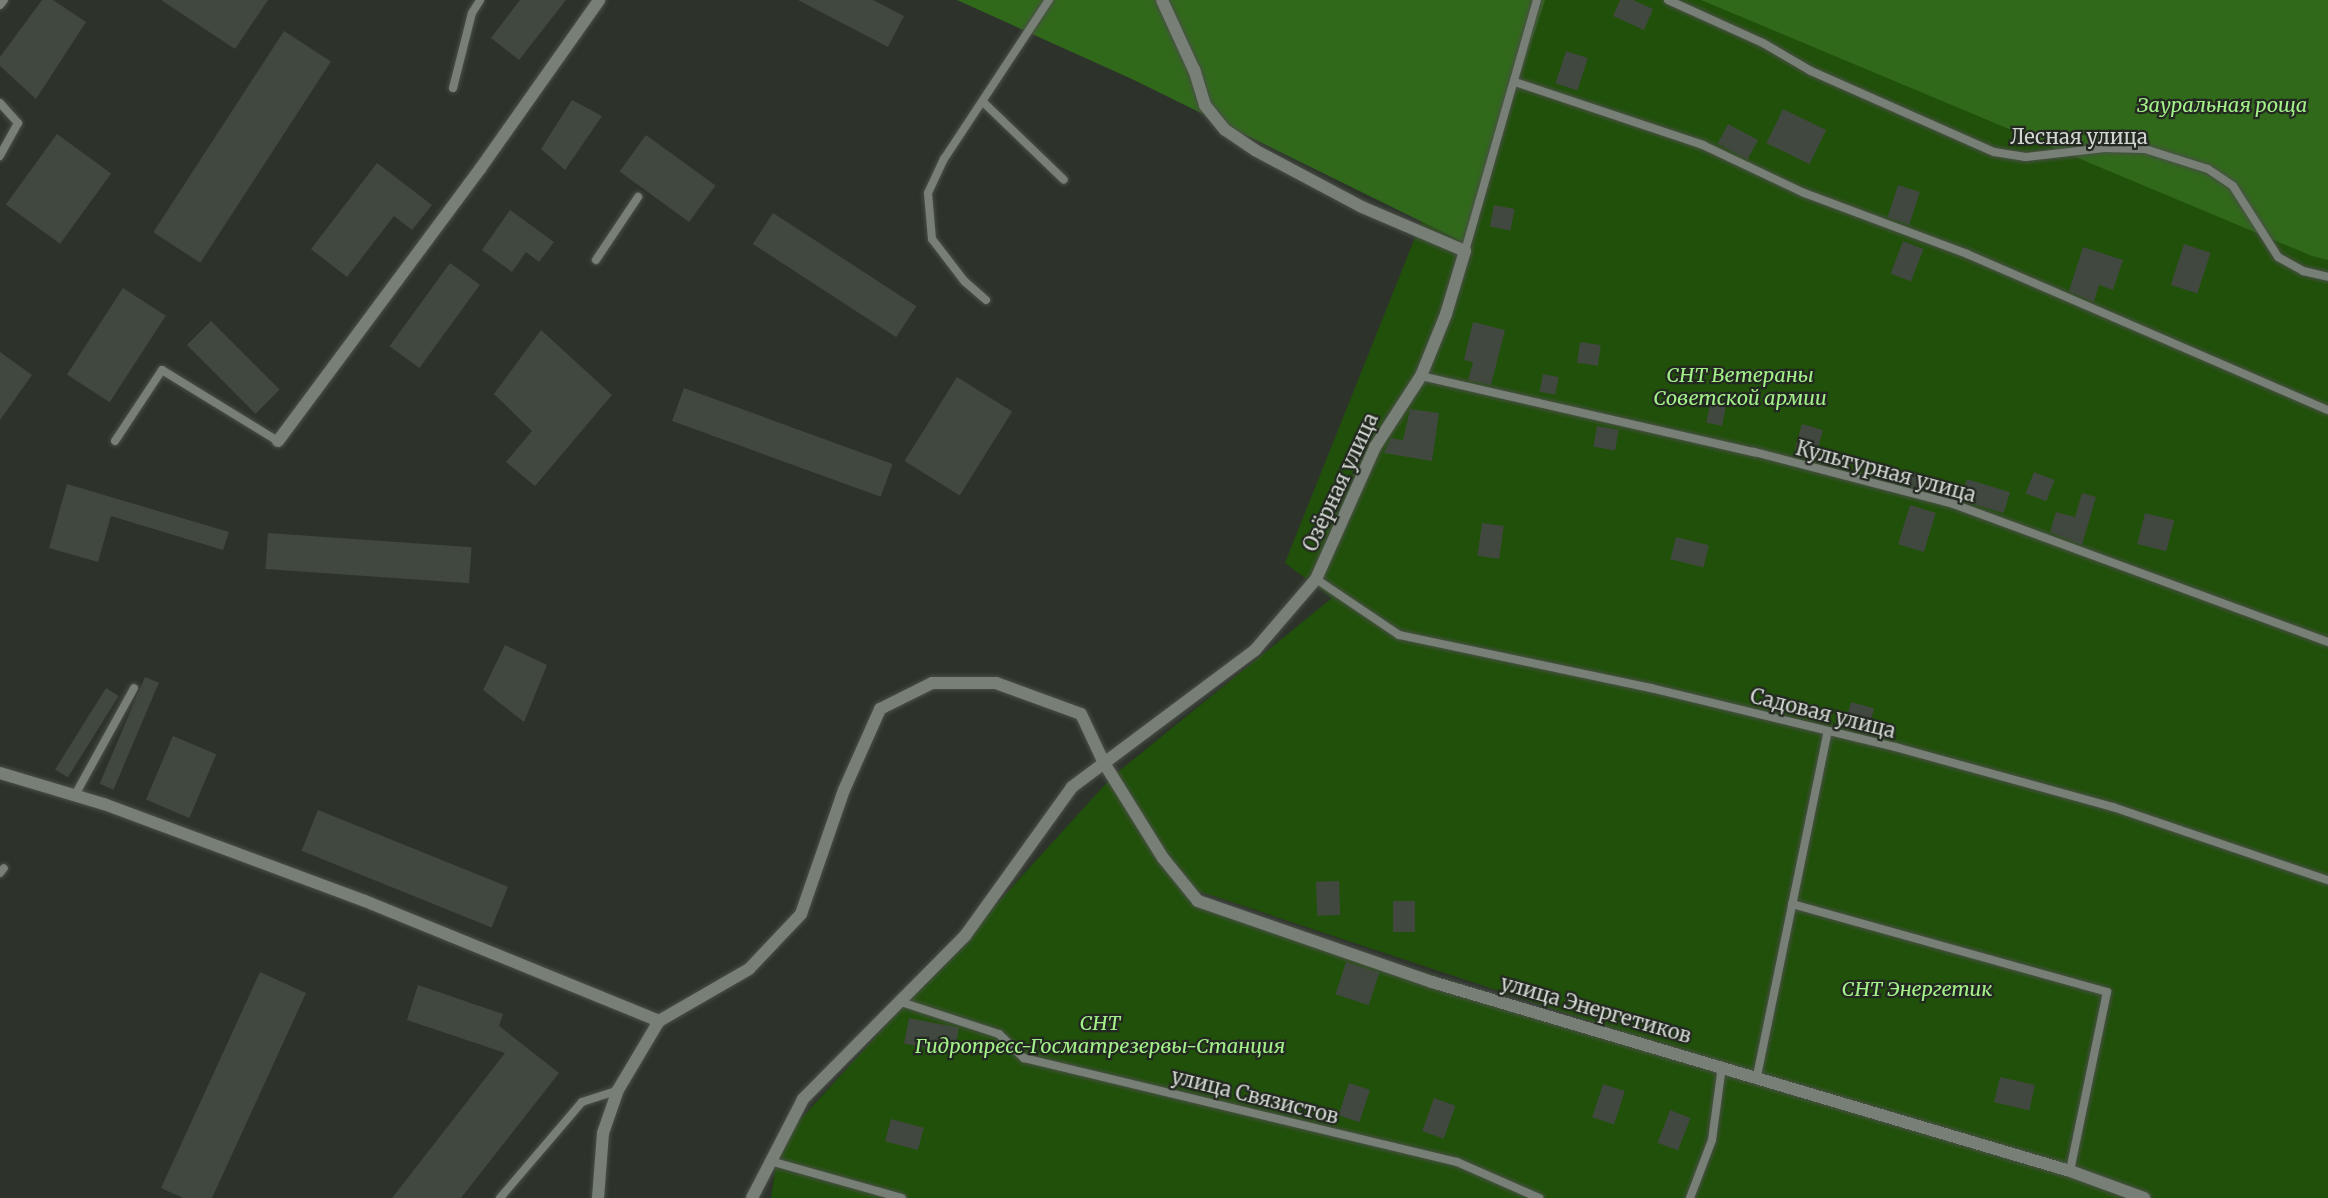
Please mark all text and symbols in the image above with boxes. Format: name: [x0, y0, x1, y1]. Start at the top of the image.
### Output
park label: Зауральная роща: [2137, 92, 2307, 116]
street label: Лесная улица: [2010, 124, 2148, 148]
park label: СНТ Ветераны Советской армии: [1653, 363, 1827, 410]
street label: Озёрная улица: [1297, 409, 1383, 555]
street label: Культурная улица: [1793, 435, 1979, 507]
street label: Садовая улица: [1748, 683, 1898, 743]
street label: улица Энергетиков: [1498, 970, 1694, 1048]
park label: СНТ Энергетик: [1842, 976, 1992, 1000]
park label: СНТ Гидропресс-Госматрезервы-Станция: [915, 1010, 1285, 1057]
street label: улица Связистов: [1169, 1064, 1341, 1128]

